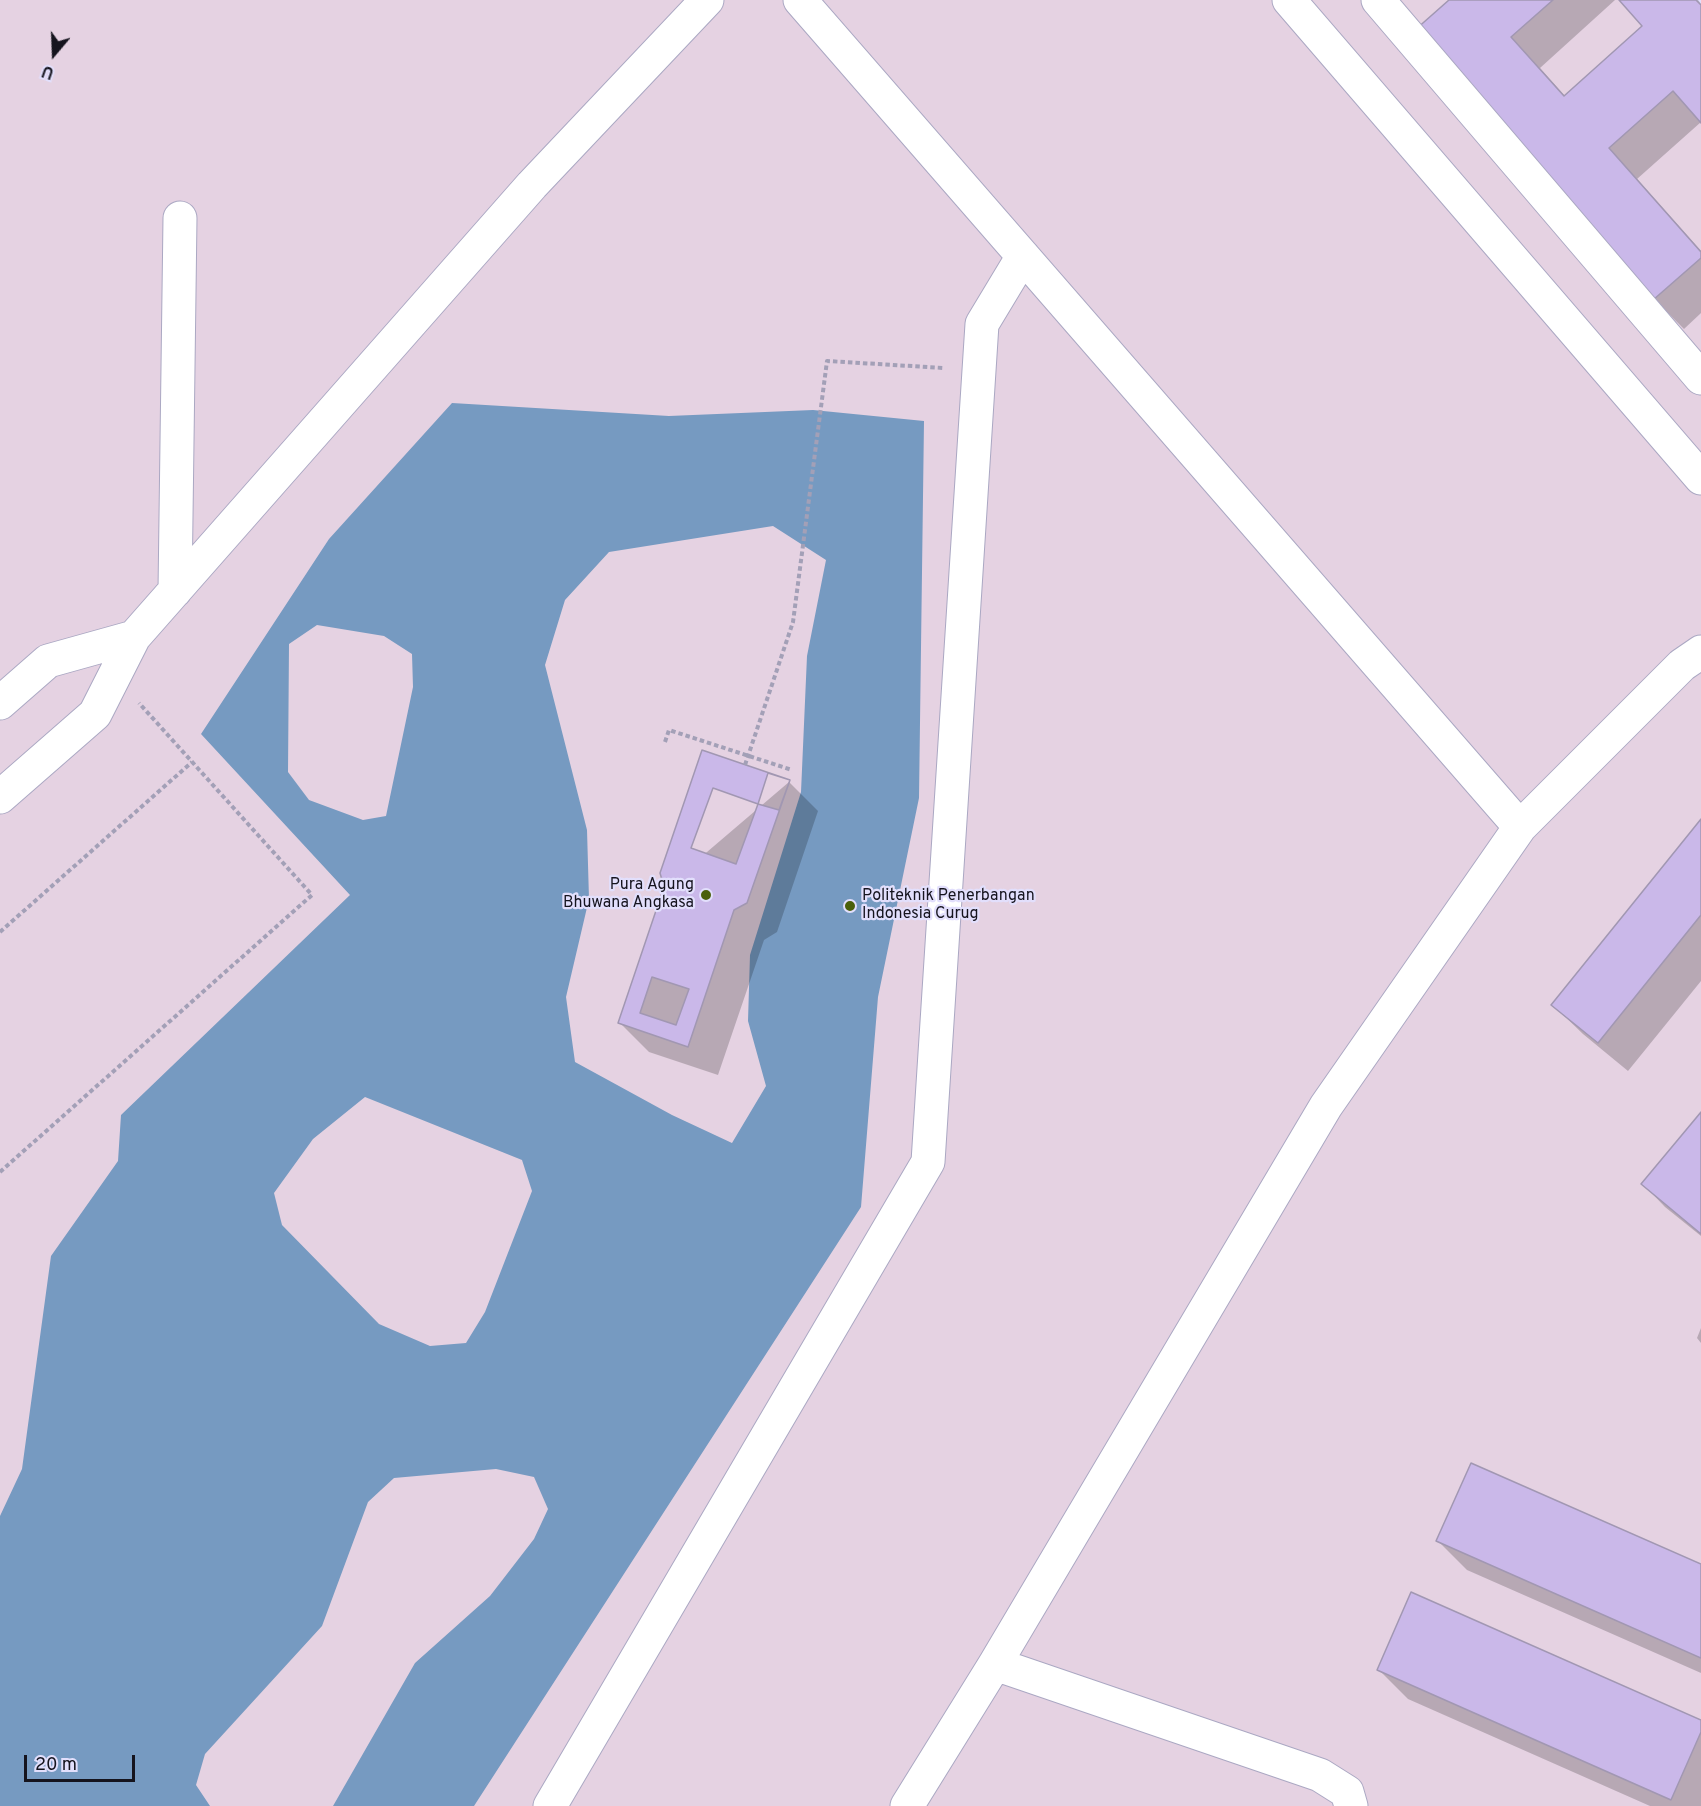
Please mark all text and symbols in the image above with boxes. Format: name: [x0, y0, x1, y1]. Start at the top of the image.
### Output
north arrow: [24, 24, 84, 84]
text: U: [39, 60, 57, 82]
place label: Pura Agung Bhuwana Angkasa: [563, 876, 694, 914]
place label: Politeknik Penerbangan Indonesia Curug: [862, 887, 1035, 925]
marker: Pura Agung Bhuwana Angkasa: [699, 888, 713, 902]
marker: Politeknik Penerbangan Indonesia Curug: [843, 899, 857, 913]
scale bar: [27, 1743, 138, 1781]
text: 20 m: [35, 1754, 77, 1777]

